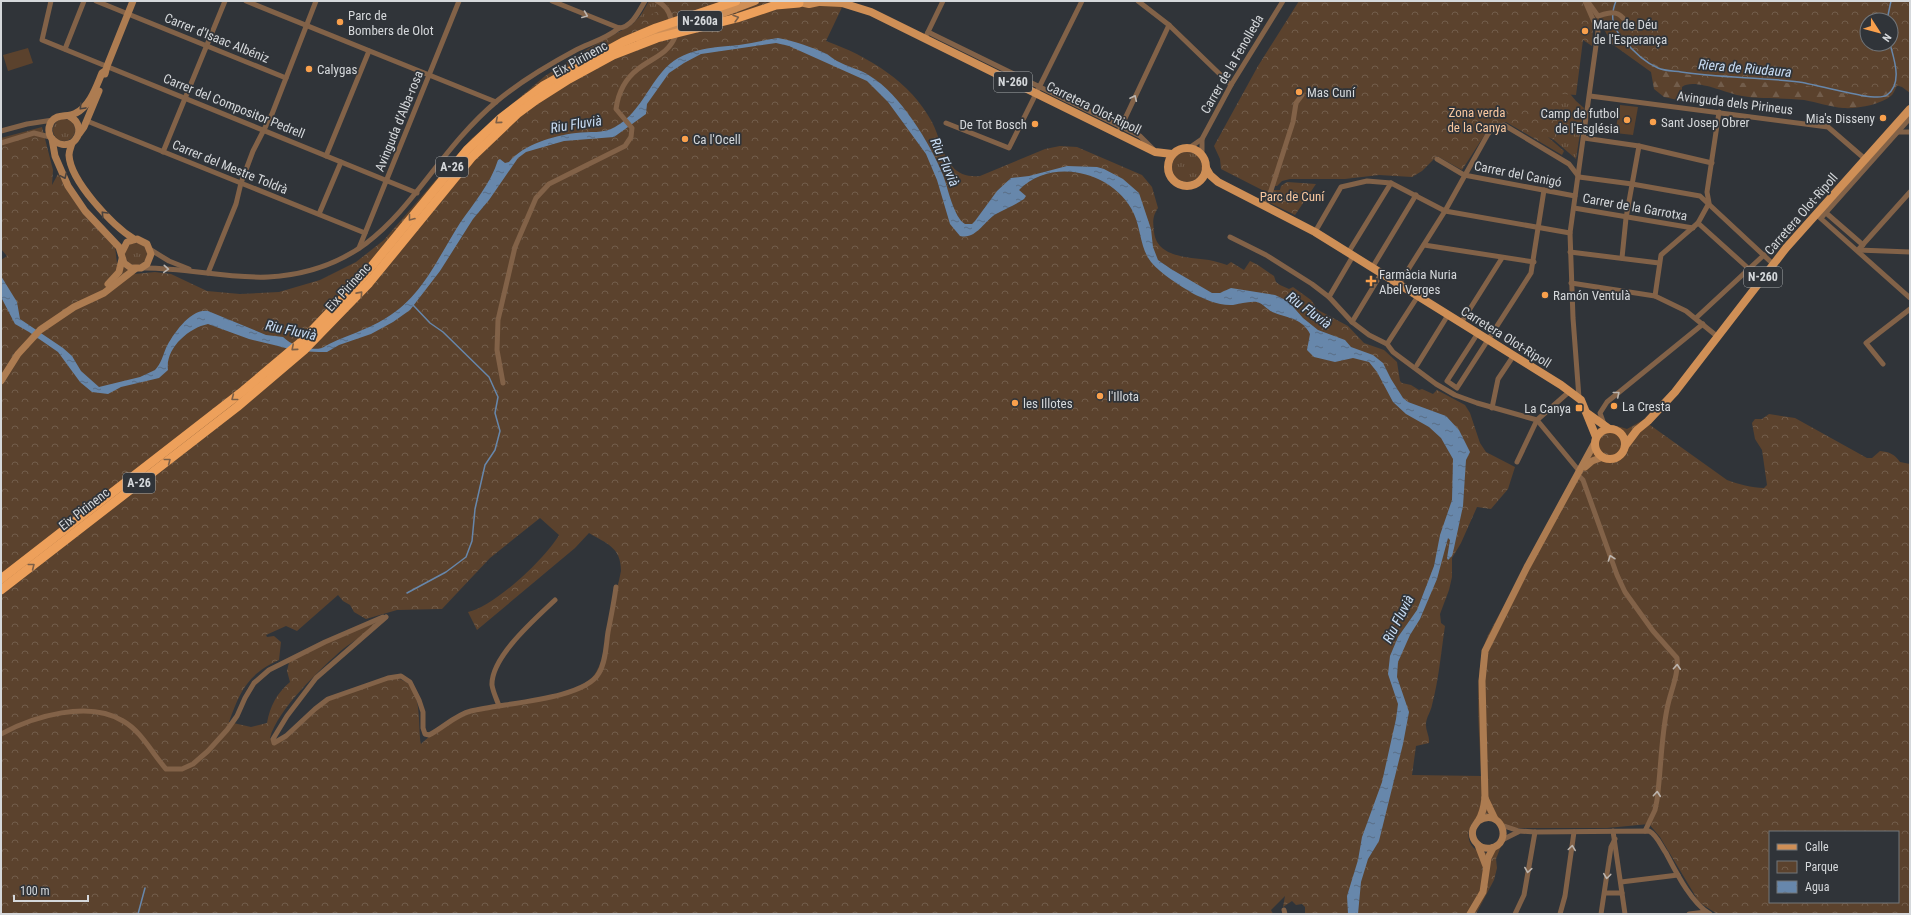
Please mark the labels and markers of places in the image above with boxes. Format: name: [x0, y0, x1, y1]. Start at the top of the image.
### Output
place label: Parc de Bombers de Olot: [348, 8, 434, 38]
marker: Parc de Bombers de Olot: [335, 17, 345, 27]
place label: Mare de Déu de l'Esperança: [1593, 17, 1667, 47]
marker: Mare de Déu de l'Esperança: [1580, 26, 1590, 36]
place label: Calygas: [317, 62, 358, 77]
marker: Calygas: [304, 64, 314, 74]
place label: Mas Cuní: [1307, 85, 1356, 100]
marker: Mas Cuní: [1294, 87, 1304, 97]
place label: Camp de futbol de l'Església: [1541, 106, 1619, 136]
place label: Mia's Disseny: [1806, 111, 1876, 126]
marker: Mia's Disseny: [1878, 113, 1888, 123]
marker: Camp de futbol de l'Església: [1622, 115, 1632, 125]
place label: Sant Josep Obrer: [1661, 115, 1749, 130]
place label: De Tot Bosch: [959, 117, 1027, 132]
marker: Sant Josep Obrer: [1648, 117, 1658, 127]
marker: De Tot Bosch: [1030, 119, 1040, 129]
place label: Ca l'Ocell: [693, 132, 741, 147]
marker: Ca l'Ocell: [680, 134, 690, 144]
place label: Farmàcia Nuria Abel Verges: [1379, 267, 1457, 297]
marker: Farmàcia Nuria Abel Verges: [1366, 276, 1376, 286]
place label: Ramón Ventulà: [1553, 288, 1630, 303]
marker: Ramón Ventulà: [1540, 290, 1550, 300]
place label: l'Illota: [1108, 389, 1139, 404]
marker: l'Illota: [1095, 391, 1105, 401]
place label: les Illotes: [1023, 396, 1073, 411]
marker: les Illotes: [1010, 398, 1020, 408]
place label: La Cresta: [1622, 399, 1671, 414]
place label: La Canya: [1524, 401, 1571, 416]
marker: La Cresta: [1609, 401, 1619, 411]
marker: La Canya: [1574, 403, 1584, 413]

